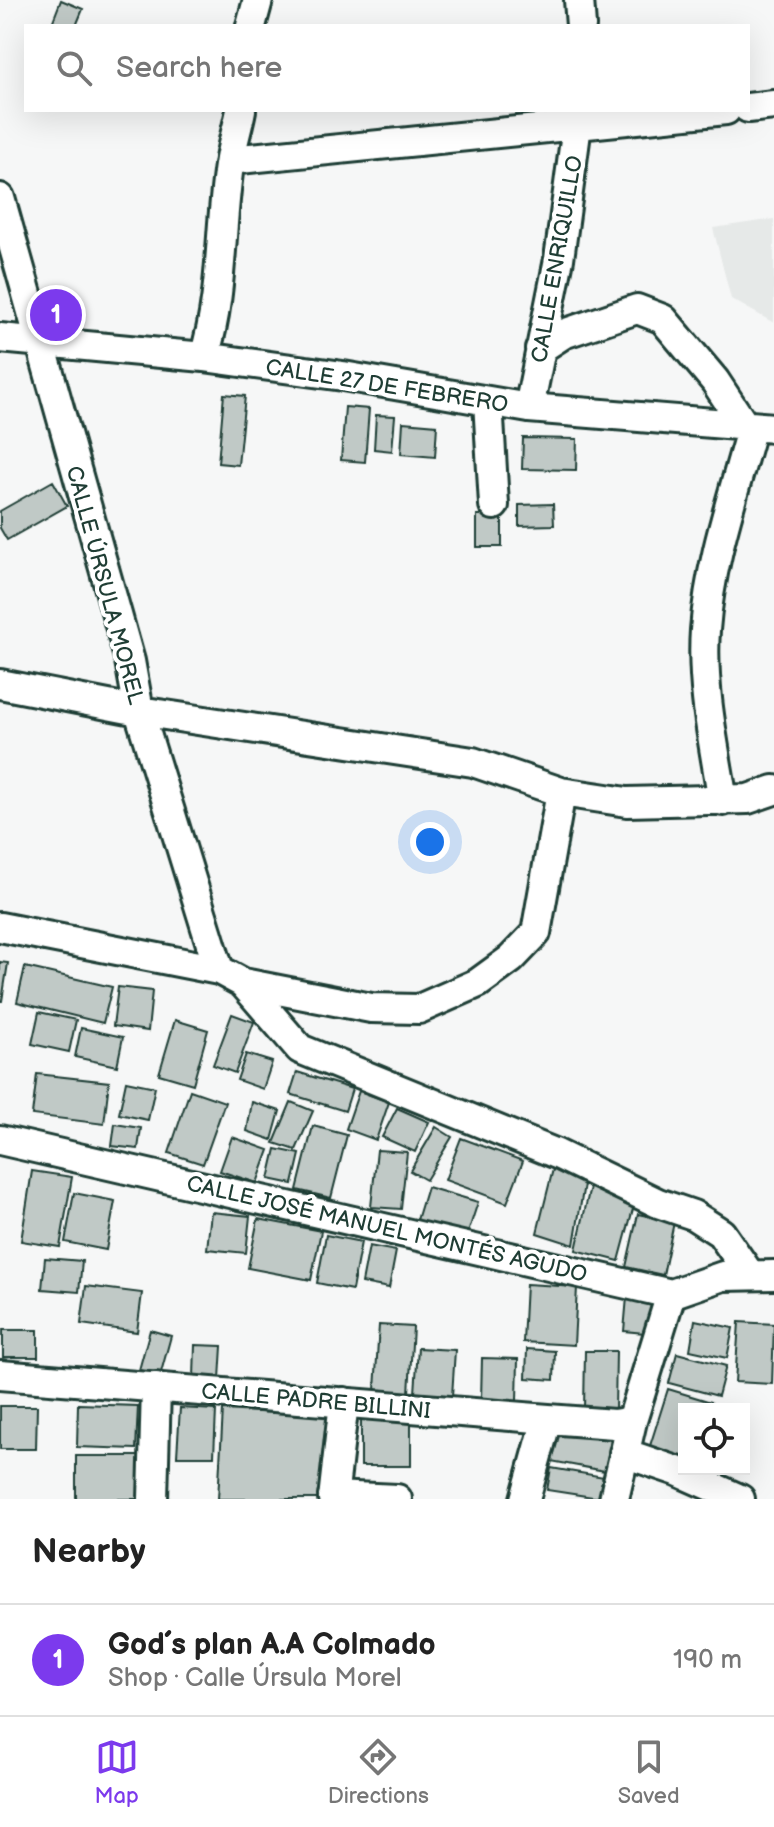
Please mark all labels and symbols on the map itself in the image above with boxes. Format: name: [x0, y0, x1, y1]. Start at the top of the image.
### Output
street label: CALLE ENRIQUILLO: [526, 154, 589, 365]
pin: 1: [30, 285, 82, 345]
street label: CALLE 27 DE FEBRERO: [264, 354, 510, 419]
street label: CALLE ÚRSULA MOREL: [60, 463, 150, 708]
your location: [410, 822, 450, 862]
street label: CALLE JOSÉ MANUEL MONTÉS AGUDO: [184, 1169, 590, 1289]
street label: CALLE PADRE BILLINI: [200, 1378, 432, 1425]

